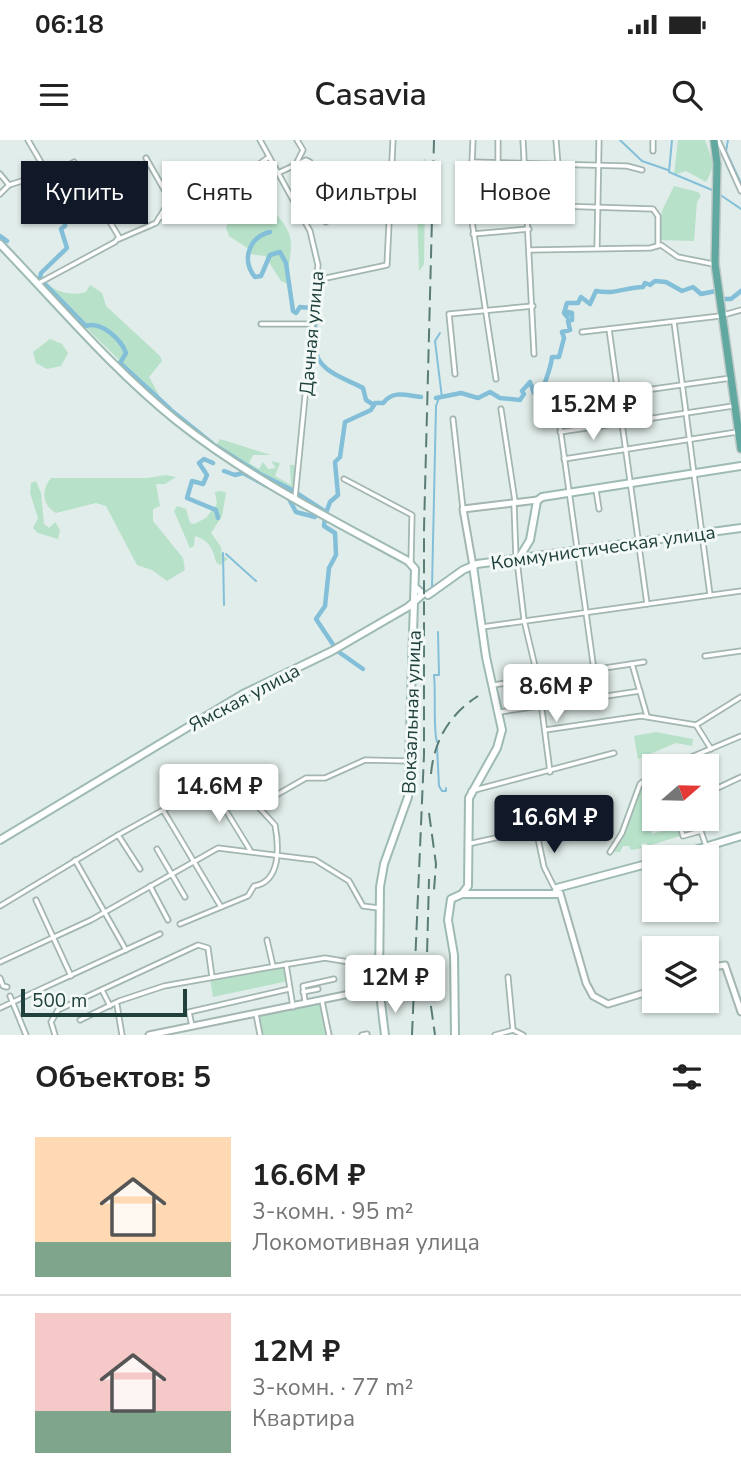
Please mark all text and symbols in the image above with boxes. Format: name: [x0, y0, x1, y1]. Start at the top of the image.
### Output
text: 06:18: [35, 7, 104, 42]
text: Casavia: [314, 73, 427, 116]
icon: menu: [35, 76, 73, 114]
icon: search: [668, 76, 706, 114]
chip: Купить: [21, 161, 148, 224]
chip: Снять: [162, 161, 277, 224]
chip: Фильтры: [291, 161, 441, 224]
chip: Новое: [455, 161, 575, 224]
street label: Дачная улица: [294, 270, 330, 396]
pin: 15.2M ₽: [528, 383, 658, 442]
text: 15.2M ₽: [549, 389, 637, 420]
street label: Коммунистическая улица: [489, 519, 717, 577]
street label: Вокзальная улица: [396, 630, 428, 794]
street label: Ямская улица: [184, 658, 305, 738]
pin: 8.6M ₽: [499, 664, 613, 724]
text: 8.6M ₽: [519, 671, 593, 702]
north arrow: [642, 754, 719, 831]
map controls: [642, 754, 719, 1013]
pin: 14.6M ₽: [154, 764, 284, 824]
text: 14.6M ₽: [175, 771, 263, 802]
pin: 16.6M ₽: [489, 796, 619, 855]
text: 16.6M ₽: [510, 802, 598, 833]
button: locate: [642, 845, 719, 922]
button: layers: [642, 936, 719, 1013]
pin: 12M ₽: [346, 956, 444, 1015]
text: 12M ₽: [361, 962, 429, 993]
scale bar: [21, 986, 187, 1018]
text: 500 m: [32, 988, 87, 1014]
text: Объектов: 5: [35, 1057, 211, 1098]
icon: filters: [668, 1058, 706, 1096]
text: 16.6M ₽: [252, 1155, 366, 1196]
icon: home: [91, 1165, 175, 1249]
text: 3-комн. · 95 m²: [252, 1196, 414, 1227]
text: Локомотивная улица: [252, 1227, 480, 1258]
text: 12M ₽: [252, 1331, 340, 1372]
icon: home: [91, 1341, 175, 1425]
text: 3-комн. · 77 m²: [252, 1372, 414, 1403]
text: Квартира: [252, 1403, 355, 1434]

